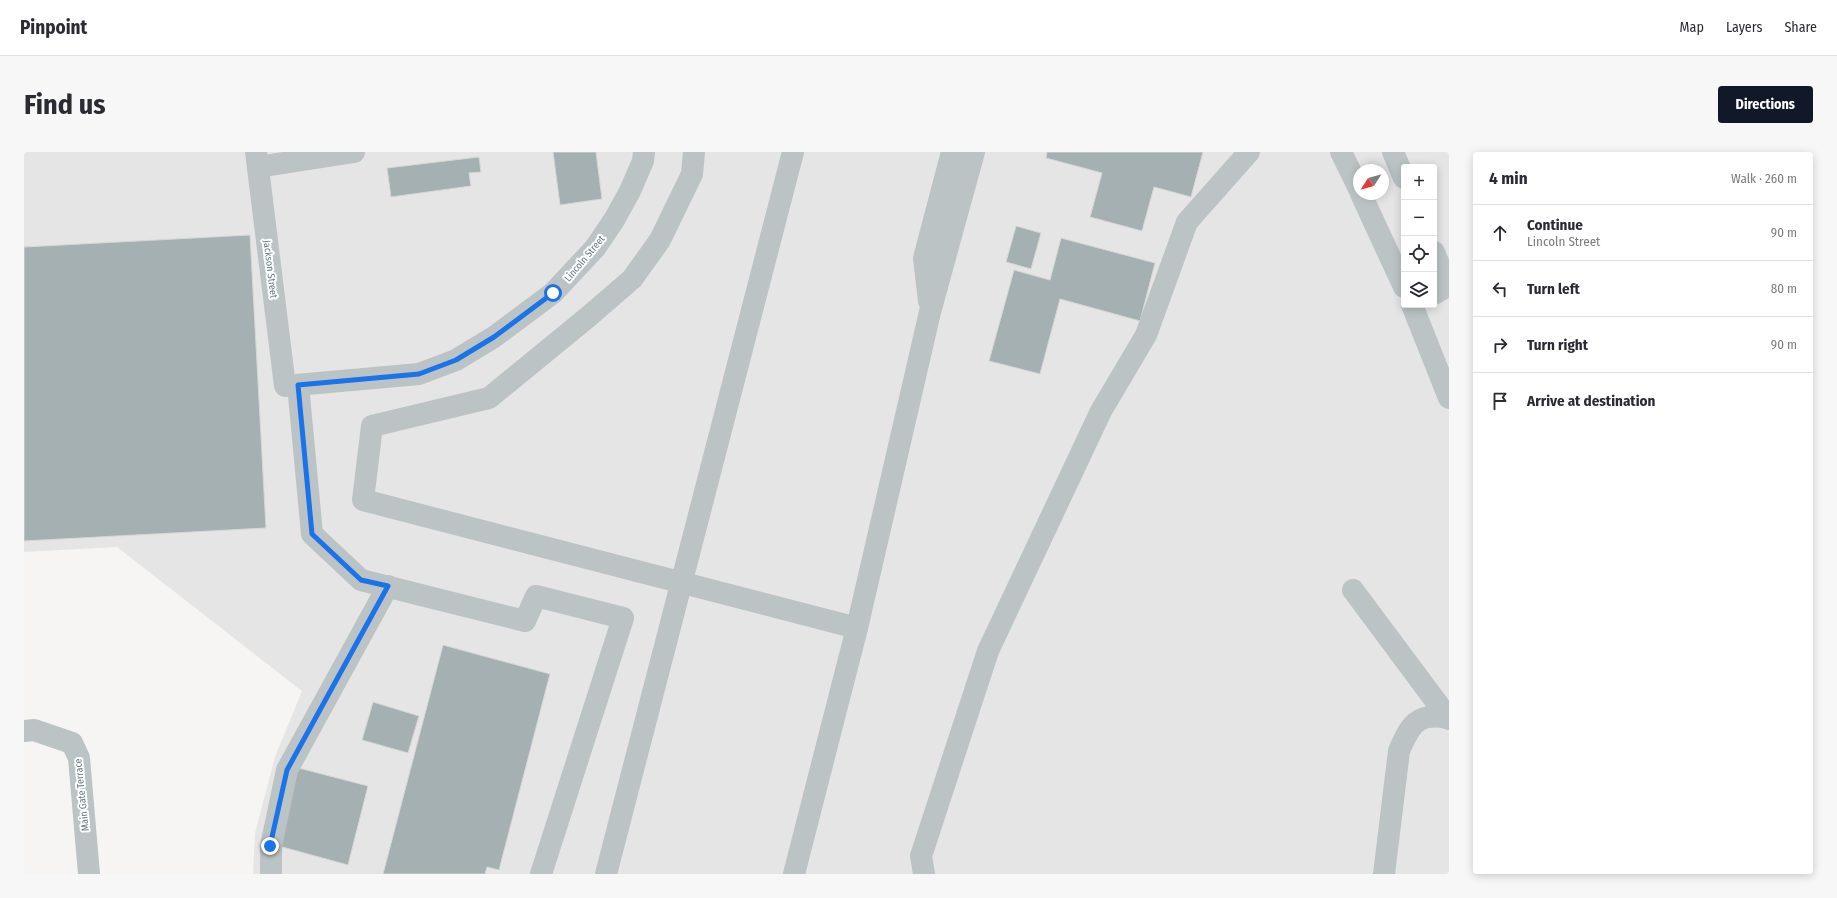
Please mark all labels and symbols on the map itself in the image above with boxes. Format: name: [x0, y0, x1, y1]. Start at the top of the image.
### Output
north arrow: [1353, 164, 1389, 200]
street label: Lincoln Street: [562, 233, 608, 284]
street label: Jackson Street: [261, 239, 280, 299]
route start: [544, 284, 562, 302]
street label: Main Gate Terrace: [72, 758, 92, 832]
route end: [261, 837, 279, 855]

